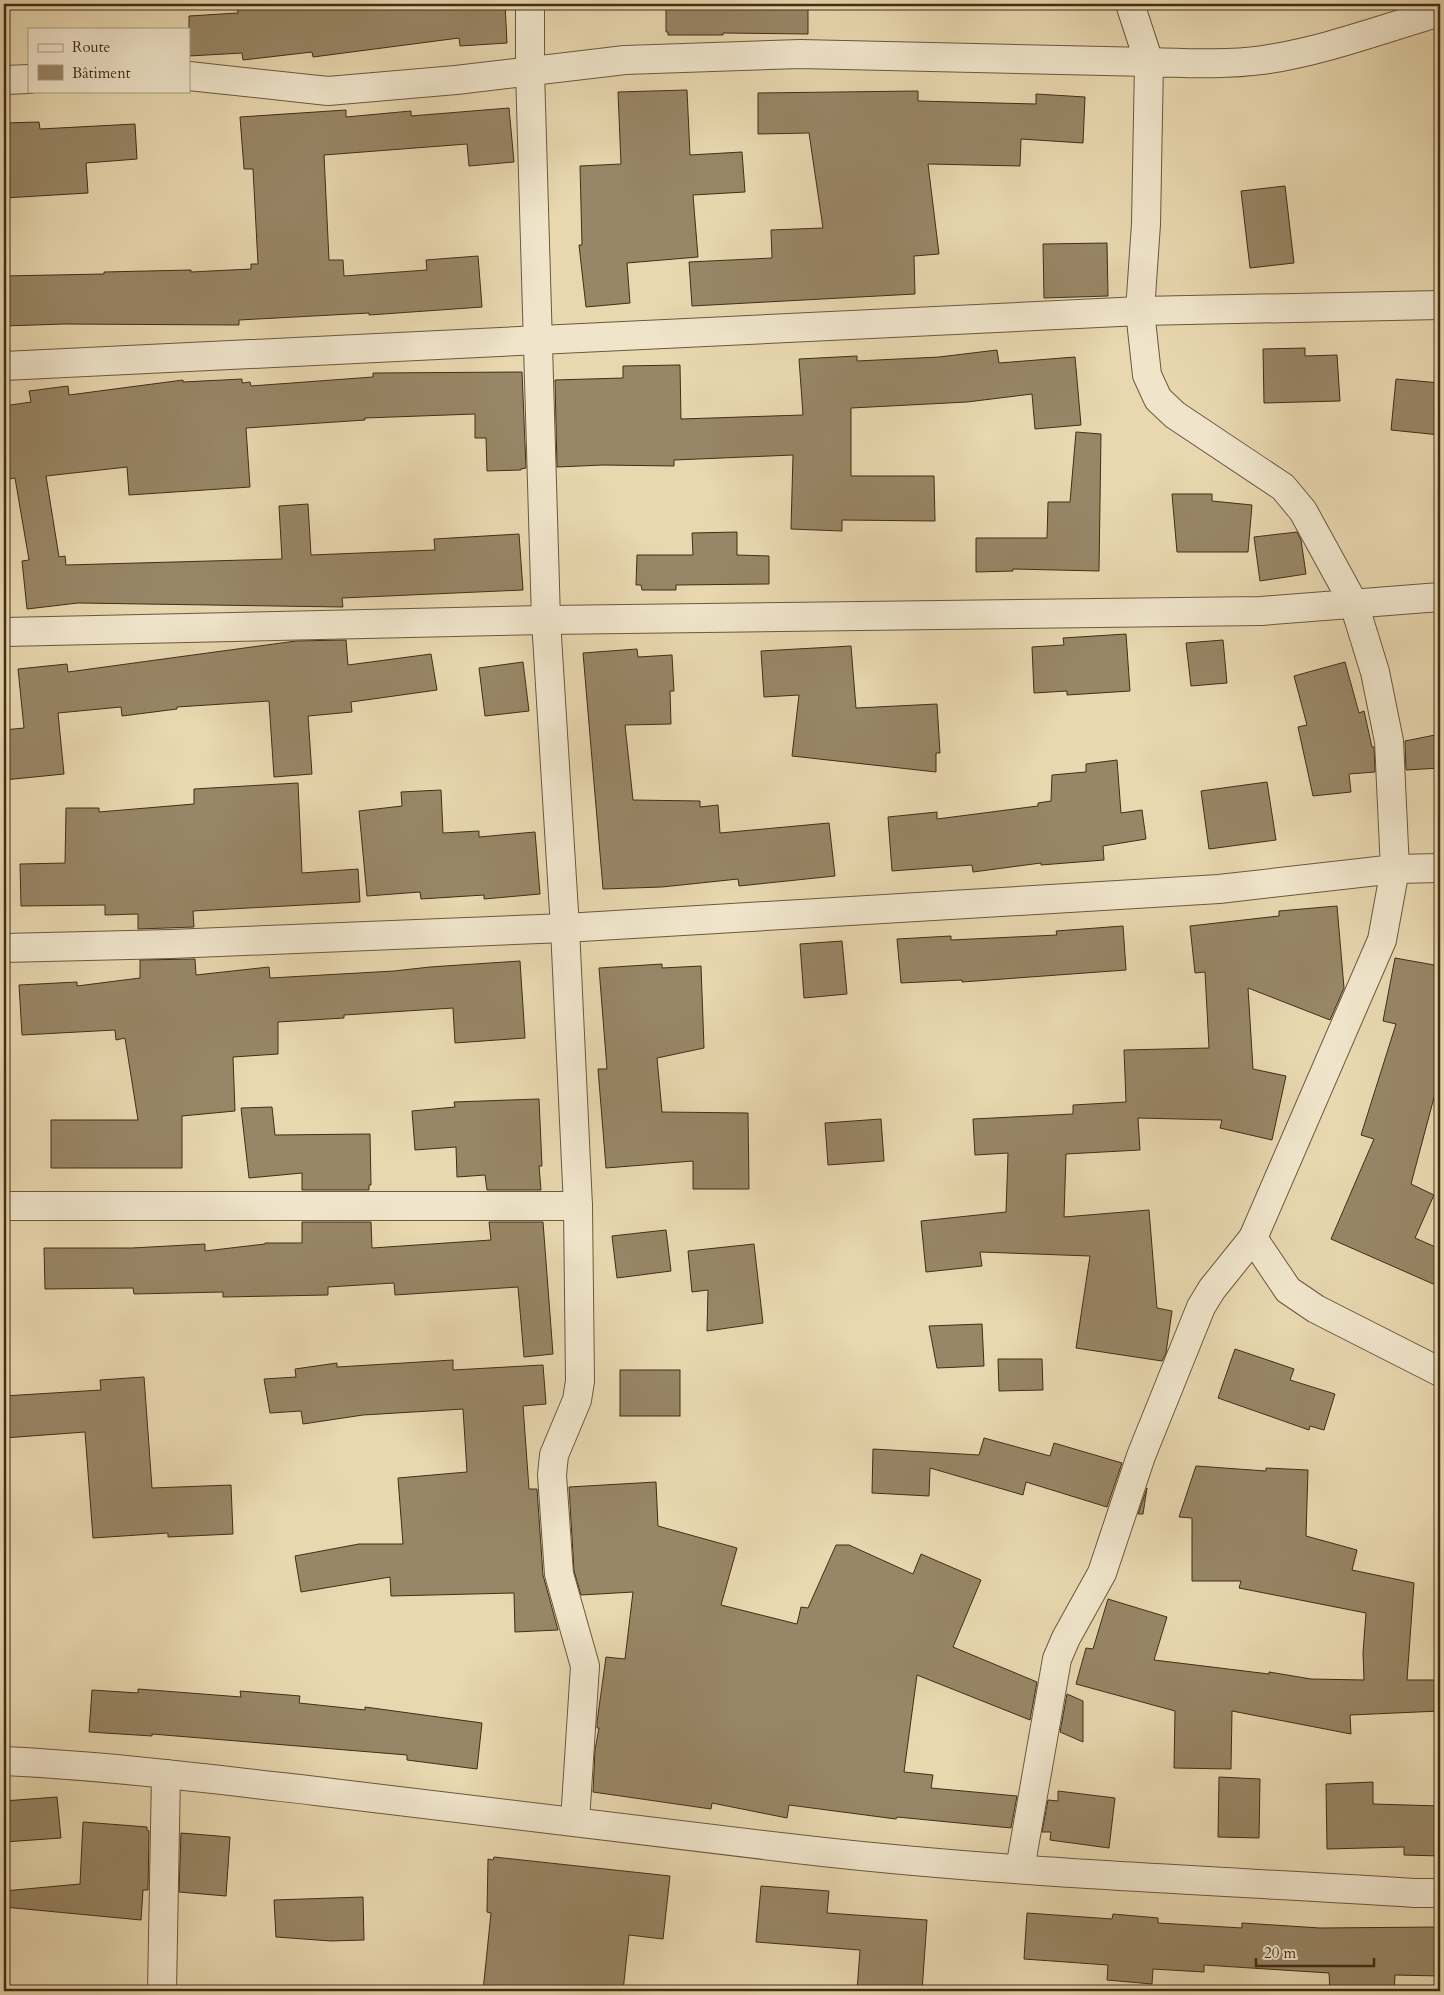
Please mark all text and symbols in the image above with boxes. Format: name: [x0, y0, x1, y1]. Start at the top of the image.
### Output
legend: [28, 28, 190, 92]
text: Route: [72, 37, 110, 57]
text: Bâtiment: [72, 63, 131, 83]
scale bar: [1256, 1935, 1374, 1967]
text: 20 m: [1264, 1943, 1296, 1963]

